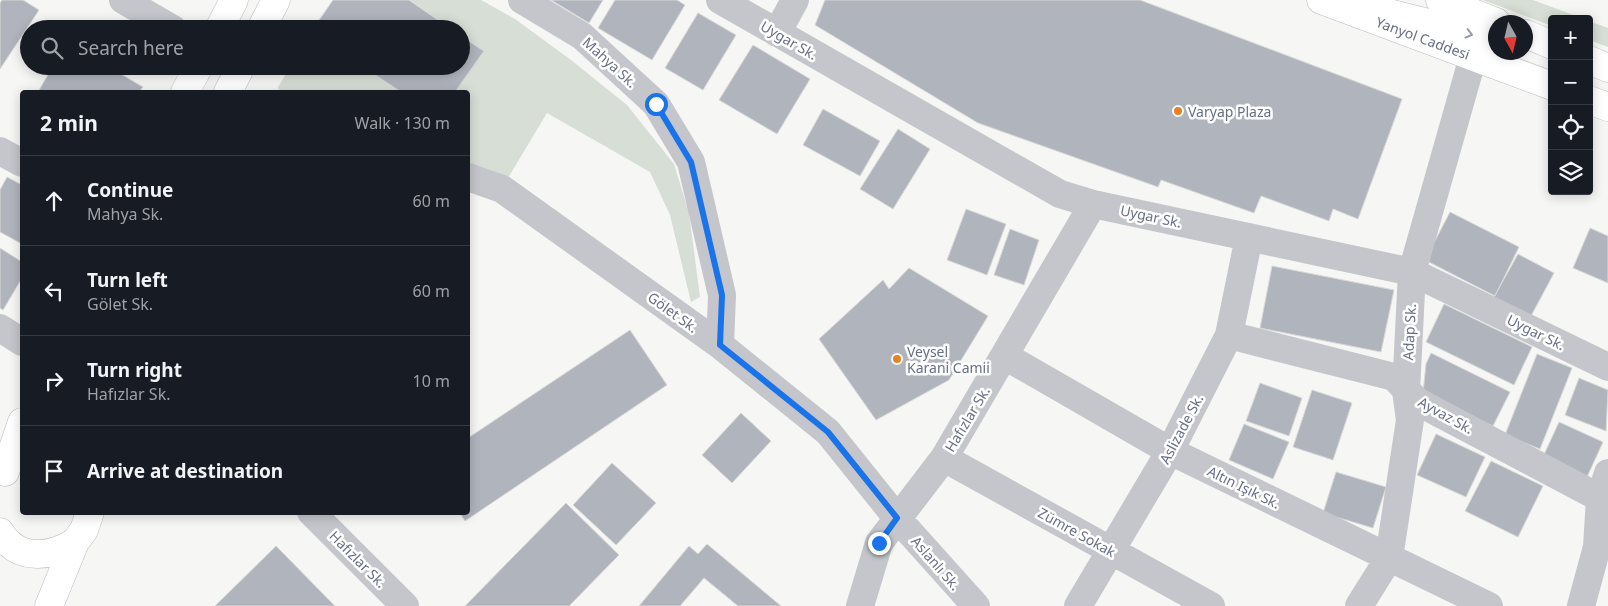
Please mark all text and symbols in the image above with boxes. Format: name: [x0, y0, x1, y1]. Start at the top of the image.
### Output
street label: Yanyol Caddesi: [1373, 12, 1473, 64]
north arrow: [1488, 15, 1533, 60]
map controls: [1548, 15, 1593, 195]
button: +: [1548, 15, 1593, 60]
street label: Uygar Sk.: [757, 16, 821, 64]
search box: [20, 20, 470, 75]
one-way arrow: [1465, 28, 1473, 38]
street label: Mahya Sk.: [579, 33, 641, 91]
icon: search: [38, 34, 66, 62]
text: Search here: [78, 35, 184, 61]
button: −: [1548, 60, 1593, 105]
route start: [645, 93, 668, 116]
place label: Varyap Plaza: [1188, 102, 1271, 121]
marker: Varyap Plaza: [1172, 105, 1184, 117]
button: locate: [1548, 105, 1593, 150]
text: 2 min: [40, 109, 98, 137]
text: Walk · 130 m: [355, 112, 450, 134]
button: layers: [1548, 150, 1593, 195]
text: Continue: [87, 177, 173, 203]
icon: ahead: [40, 187, 68, 215]
text: 60 m: [413, 190, 450, 212]
street label: Uygar Sk.: [1119, 200, 1183, 232]
text: Mahya Sk.: [87, 203, 163, 225]
text: Turn left: [87, 267, 168, 293]
icon: left: [40, 277, 68, 305]
text: 60 m: [413, 280, 450, 302]
street label: Gölet Sk.: [644, 287, 702, 337]
text: Gölet Sk.: [87, 293, 153, 315]
street label: Adap Sk.: [1398, 303, 1420, 361]
street label: Uygar Sk.: [1504, 310, 1568, 354]
place label: Veysel Karani Camii: [907, 342, 990, 377]
marker: Veysel Karani Camii: [891, 353, 903, 365]
text: Turn right: [87, 357, 182, 383]
icon: right: [40, 367, 68, 395]
text: 10 m: [413, 370, 450, 392]
text: Hafızlar Sk.: [87, 383, 170, 405]
street label: Hafızlar Sk.: [940, 383, 994, 455]
street label: Aslizade Sk.: [1155, 391, 1207, 467]
street label: Ayvaz Sk.: [1415, 392, 1477, 438]
icon: arrive: [40, 457, 68, 485]
text: Arrive at destination: [87, 458, 283, 484]
street label: Altın Işık Sk.: [1205, 461, 1283, 513]
street label: Zümre Sokak: [1035, 503, 1120, 561]
street label: Hafızlar Sk.: [325, 526, 391, 592]
route end: [868, 532, 891, 555]
street label: Aslanlı Sk.: [907, 532, 965, 594]

